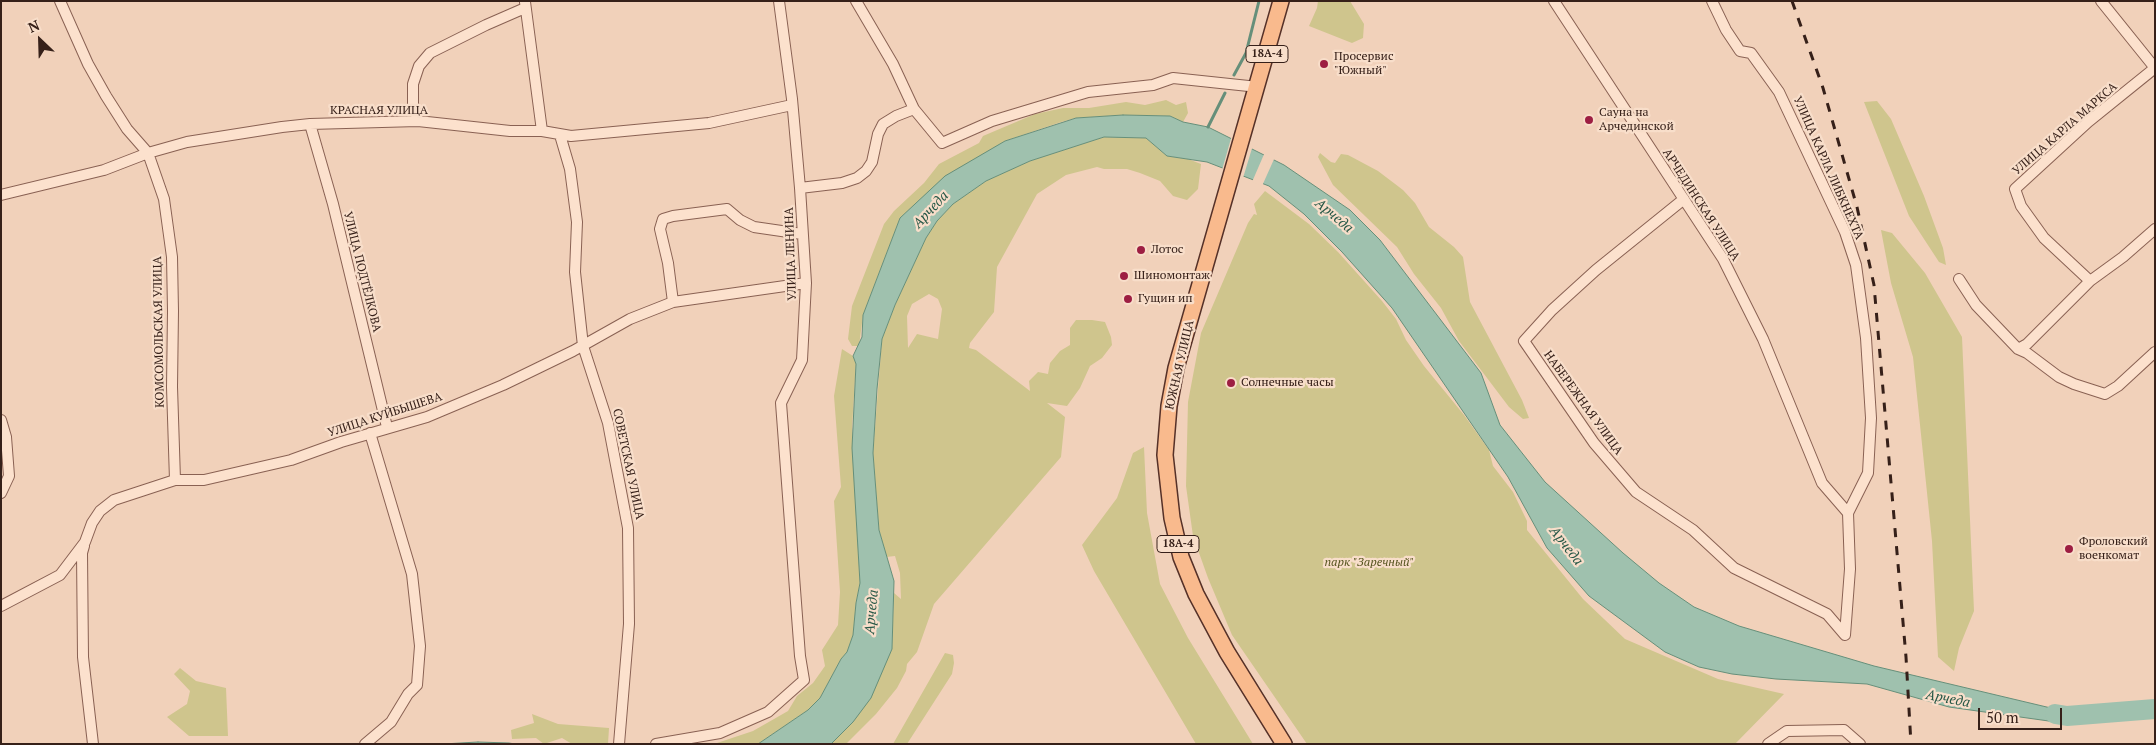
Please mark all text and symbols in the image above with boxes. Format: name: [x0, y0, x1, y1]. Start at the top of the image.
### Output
north arrow: [15, 15, 65, 65]
text: N: [25, 15, 42, 37]
road number: 18А-4: [1246, 46, 1288, 62]
place label: Просервис "Южный": [1334, 50, 1394, 78]
marker: Просервис "Южный": [1318, 58, 1330, 70]
street label: УЛИЦА КАРЛА МАРКСА: [2010, 80, 2120, 178]
street label: УЛИЦА КАРЛА ЛИБКНЕХТА: [1790, 94, 1866, 242]
street label: КРАСНАЯ УЛИЦА: [330, 104, 428, 118]
place label: Сауна на Арчединской: [1599, 106, 1674, 134]
marker: Сауна на Арчединской: [1583, 114, 1595, 126]
street label: АРЧЕДИНСКАЯ УЛИЦА: [1659, 146, 1743, 264]
water label: Арчеда: [910, 188, 952, 232]
water label: Арчеда: [1311, 195, 1357, 237]
street label: УЛИЦА ЛЕНИНА: [782, 207, 800, 301]
street label: УЛИЦА ПОДТЁЛКОВА: [340, 210, 384, 334]
place label: Лотос: [1151, 243, 1183, 257]
marker: Лотос: [1135, 244, 1147, 256]
street label: КОМСОМОЛЬСКАЯ УЛИЦА: [150, 256, 168, 408]
place label: Шиномонтаж: [1134, 269, 1210, 283]
marker: Шиномонтаж: [1118, 270, 1130, 282]
place label: Гущин ип: [1138, 292, 1193, 306]
marker: Гущин ип: [1122, 293, 1134, 305]
street label: ЮЖНАЯ УЛИЦА: [1163, 319, 1197, 411]
street label: НАБЕРЕЖНАЯ УЛИЦА: [1540, 348, 1626, 458]
place label: Солнечные часы: [1241, 376, 1334, 390]
marker: Солнечные часы: [1225, 377, 1237, 389]
street label: УЛИЦА КУЙБЫШЕВА: [326, 390, 444, 440]
street label: СОВЕТСКАЯ УЛИЦА: [609, 407, 647, 521]
water label: Арчеда: [1546, 523, 1586, 569]
place label: Фроловский военкомат: [2079, 535, 2148, 563]
road number: 18А-4: [1157, 536, 1199, 552]
marker: Фроловский военкомат: [2063, 543, 2075, 555]
park label: парк "Заречный": [1324, 556, 1414, 570]
water label: Арчеда: [862, 589, 882, 635]
water label: Арчеда: [1924, 686, 1972, 712]
scale bar: [1981, 698, 2065, 730]
text: 50 m: [1986, 707, 2019, 727]

